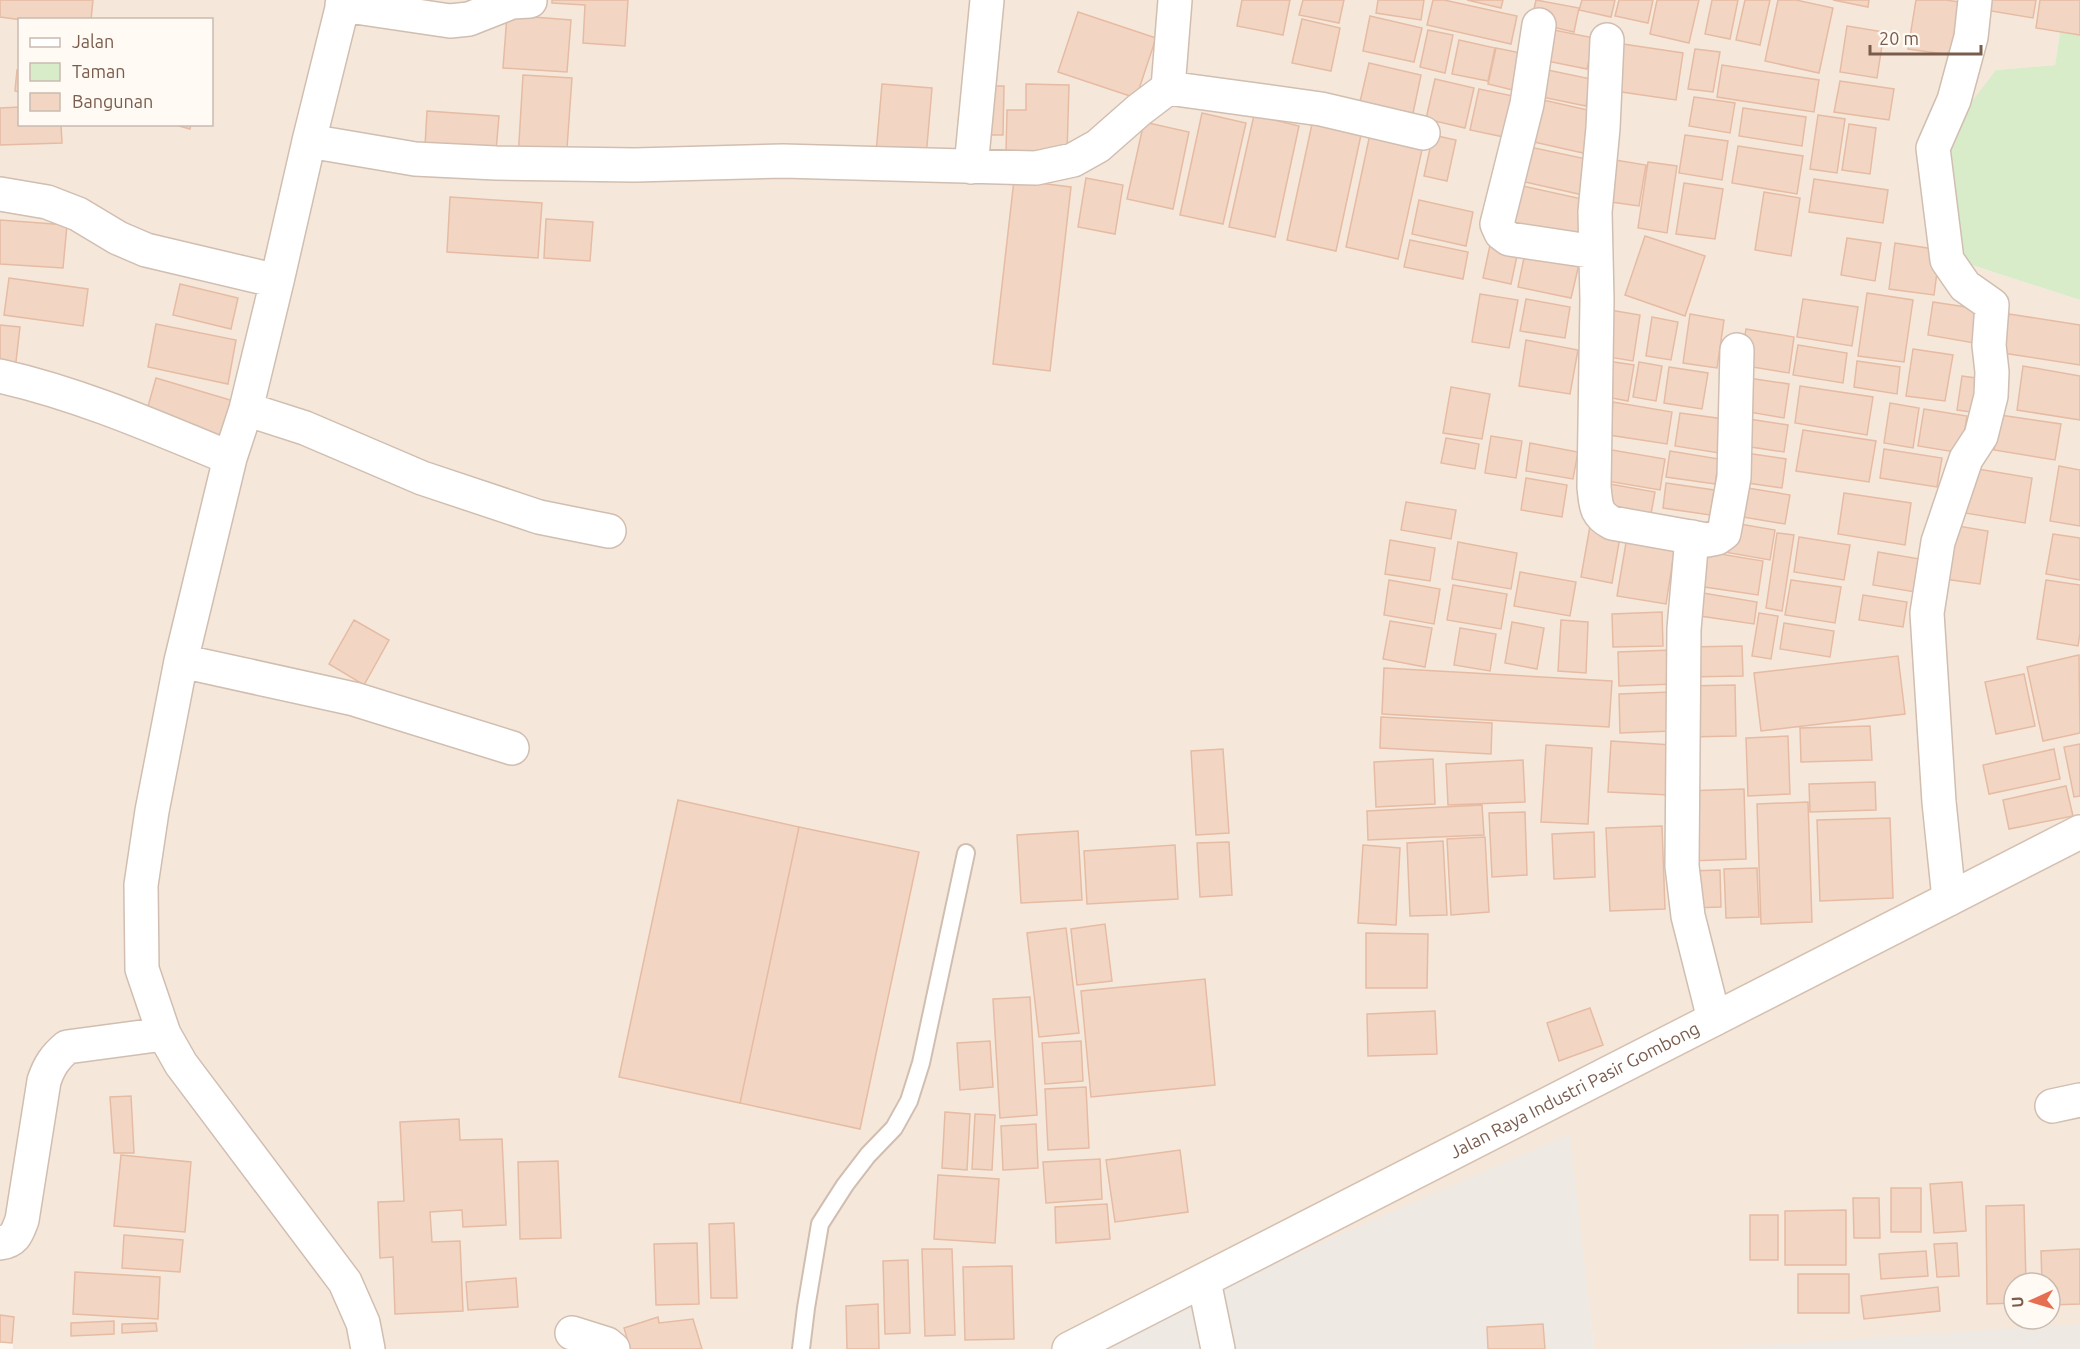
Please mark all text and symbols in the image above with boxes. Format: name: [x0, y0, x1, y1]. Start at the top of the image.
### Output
legend: [18, 18, 213, 126]
scale bar: [1870, 18, 1981, 56]
text: 20 m: [1879, 28, 1919, 48]
text: Jalan: [72, 31, 114, 51]
text: Taman: [72, 61, 126, 81]
text: Bangunan: [72, 91, 153, 111]
street label: Jalan Raya Industri Pasir Gombong: [1446, 1017, 1702, 1162]
north arrow: [2002, 1271, 2062, 1331]
text: U: [2008, 1296, 2026, 1308]

